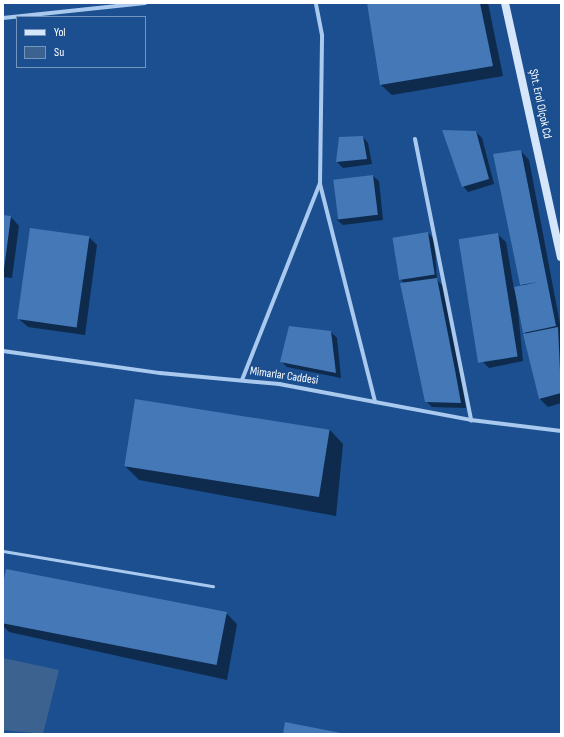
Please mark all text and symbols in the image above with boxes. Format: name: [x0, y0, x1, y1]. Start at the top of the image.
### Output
legend: [16, 16, 146, 68]
text: Yol: [54, 25, 66, 40]
text: Su: [54, 45, 64, 60]
street label: Şht. Erol Olçok Cd: [526, 68, 554, 140]
street label: Mimarlar Caddesi: [249, 364, 319, 388]

